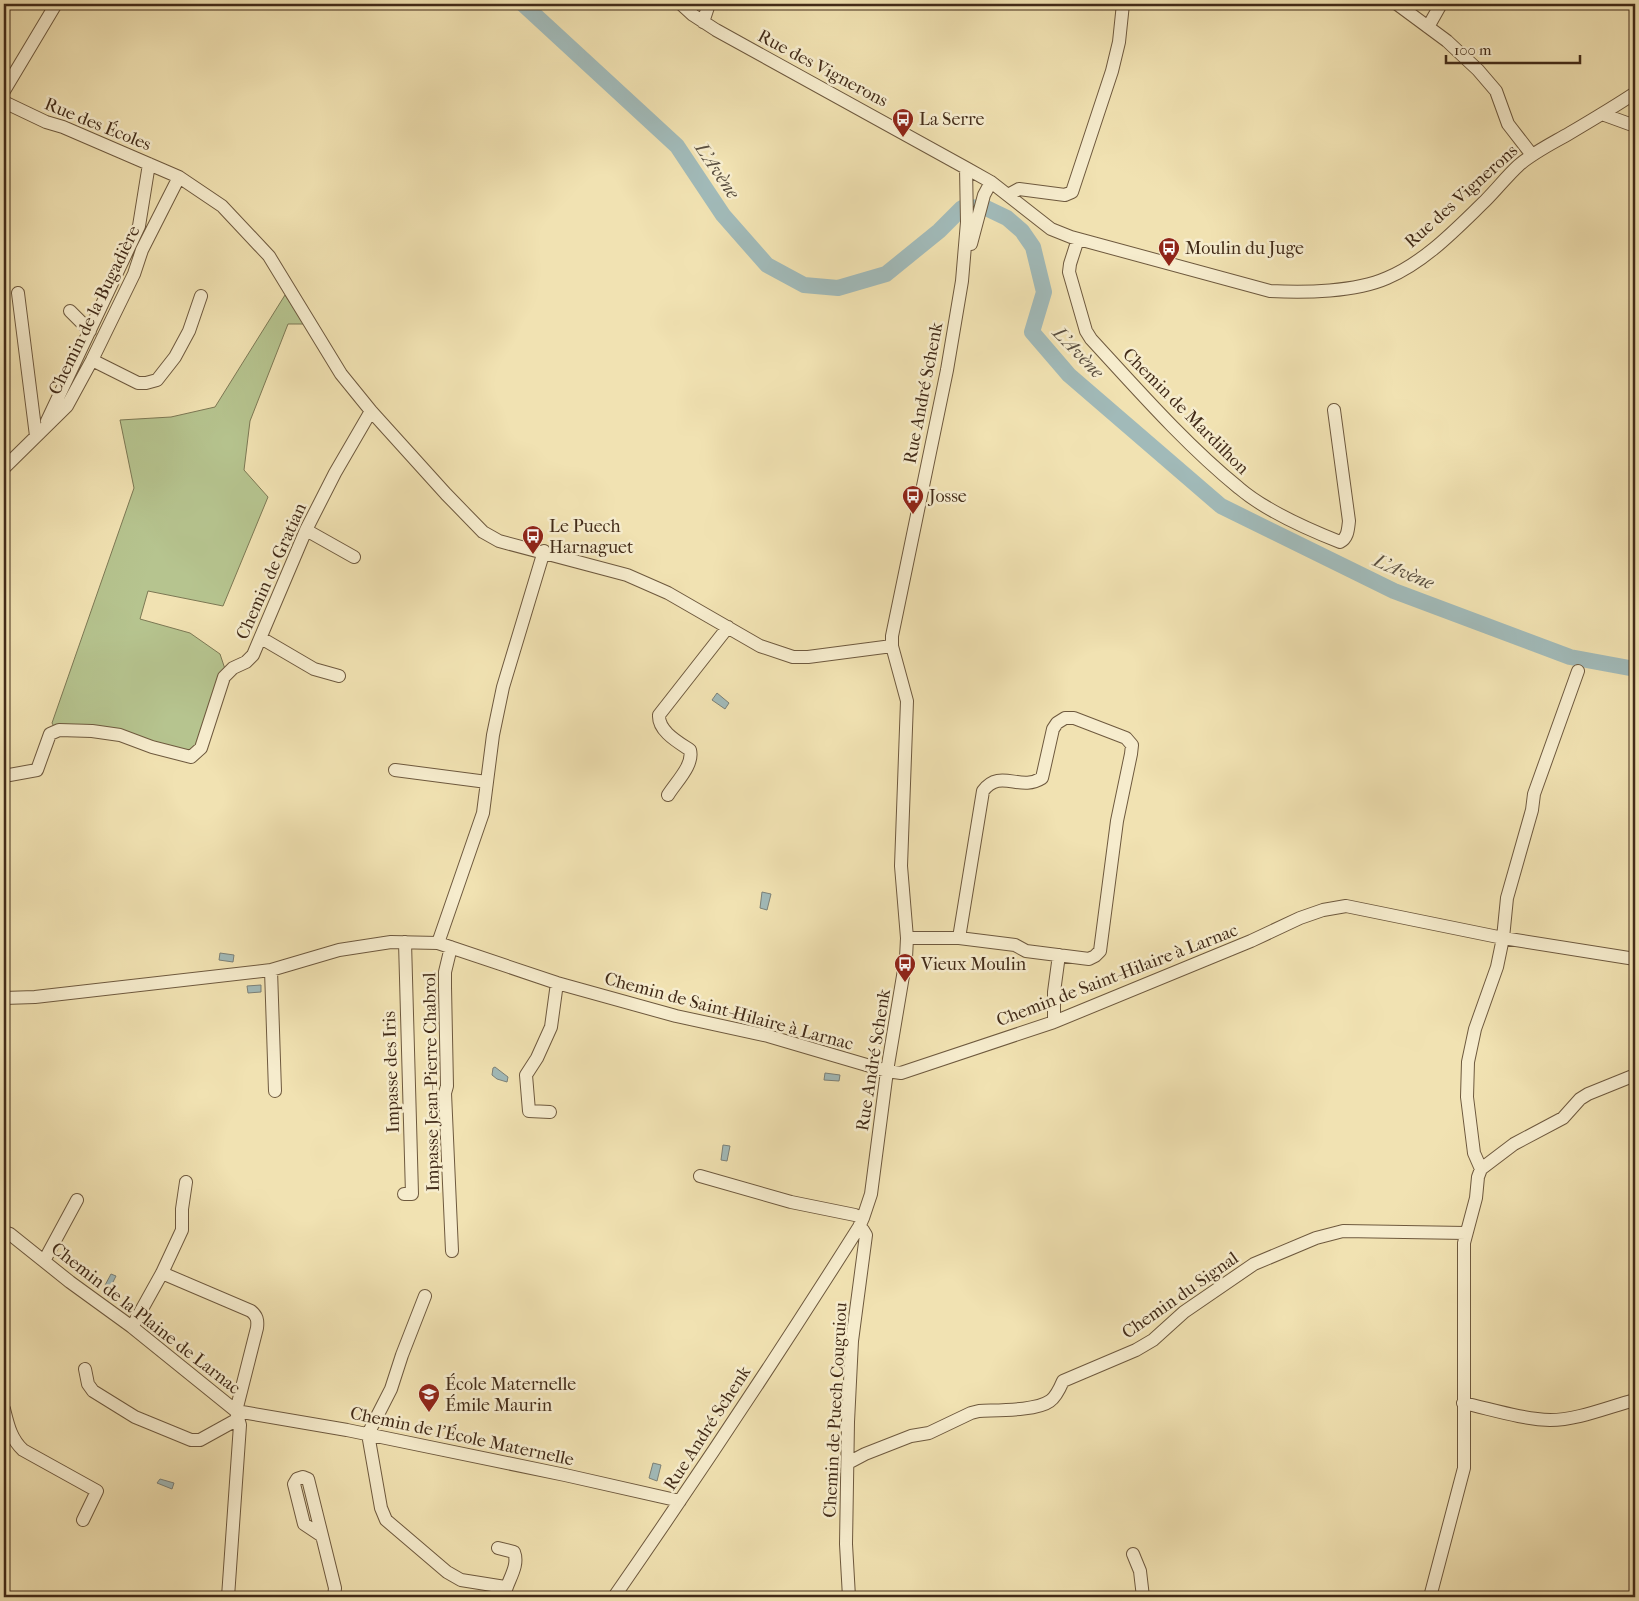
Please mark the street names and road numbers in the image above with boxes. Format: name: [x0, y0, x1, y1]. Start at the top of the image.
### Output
street label: Rue des Vignerons: [754, 25, 892, 112]
street label: Rue des Écoles: [41, 93, 155, 156]
street label: Rue des Vignerons: [1401, 140, 1522, 252]
street label: Chemin de la Bugadière: [44, 222, 145, 398]
street label: Rue André Schenk: [899, 320, 948, 466]
street label: Chemin de Mardilhon: [1118, 344, 1254, 479]
street label: Chemin de Gratian: [232, 499, 311, 643]
street label: Chemin de Saint-Hilaire à Larnac: [994, 920, 1241, 1031]
street label: Chemin de Saint-Hilaire à Larnac: [602, 968, 856, 1055]
street label: Impasse Jean-Pierre Chabrol: [419, 972, 444, 1192]
street label: Rue André Schenk: [852, 987, 895, 1133]
street label: Impasse des Iris: [379, 1010, 404, 1133]
street label: Chemin de la Plaine de Larnac: [47, 1238, 244, 1399]
street label: Chemin du Signal: [1118, 1247, 1243, 1343]
street label: Chemin de Puech Couguiou: [819, 1302, 852, 1518]
street label: Rue André Schenk: [660, 1362, 756, 1494]
street label: Chemin de l'École Maternelle: [348, 1402, 576, 1471]

